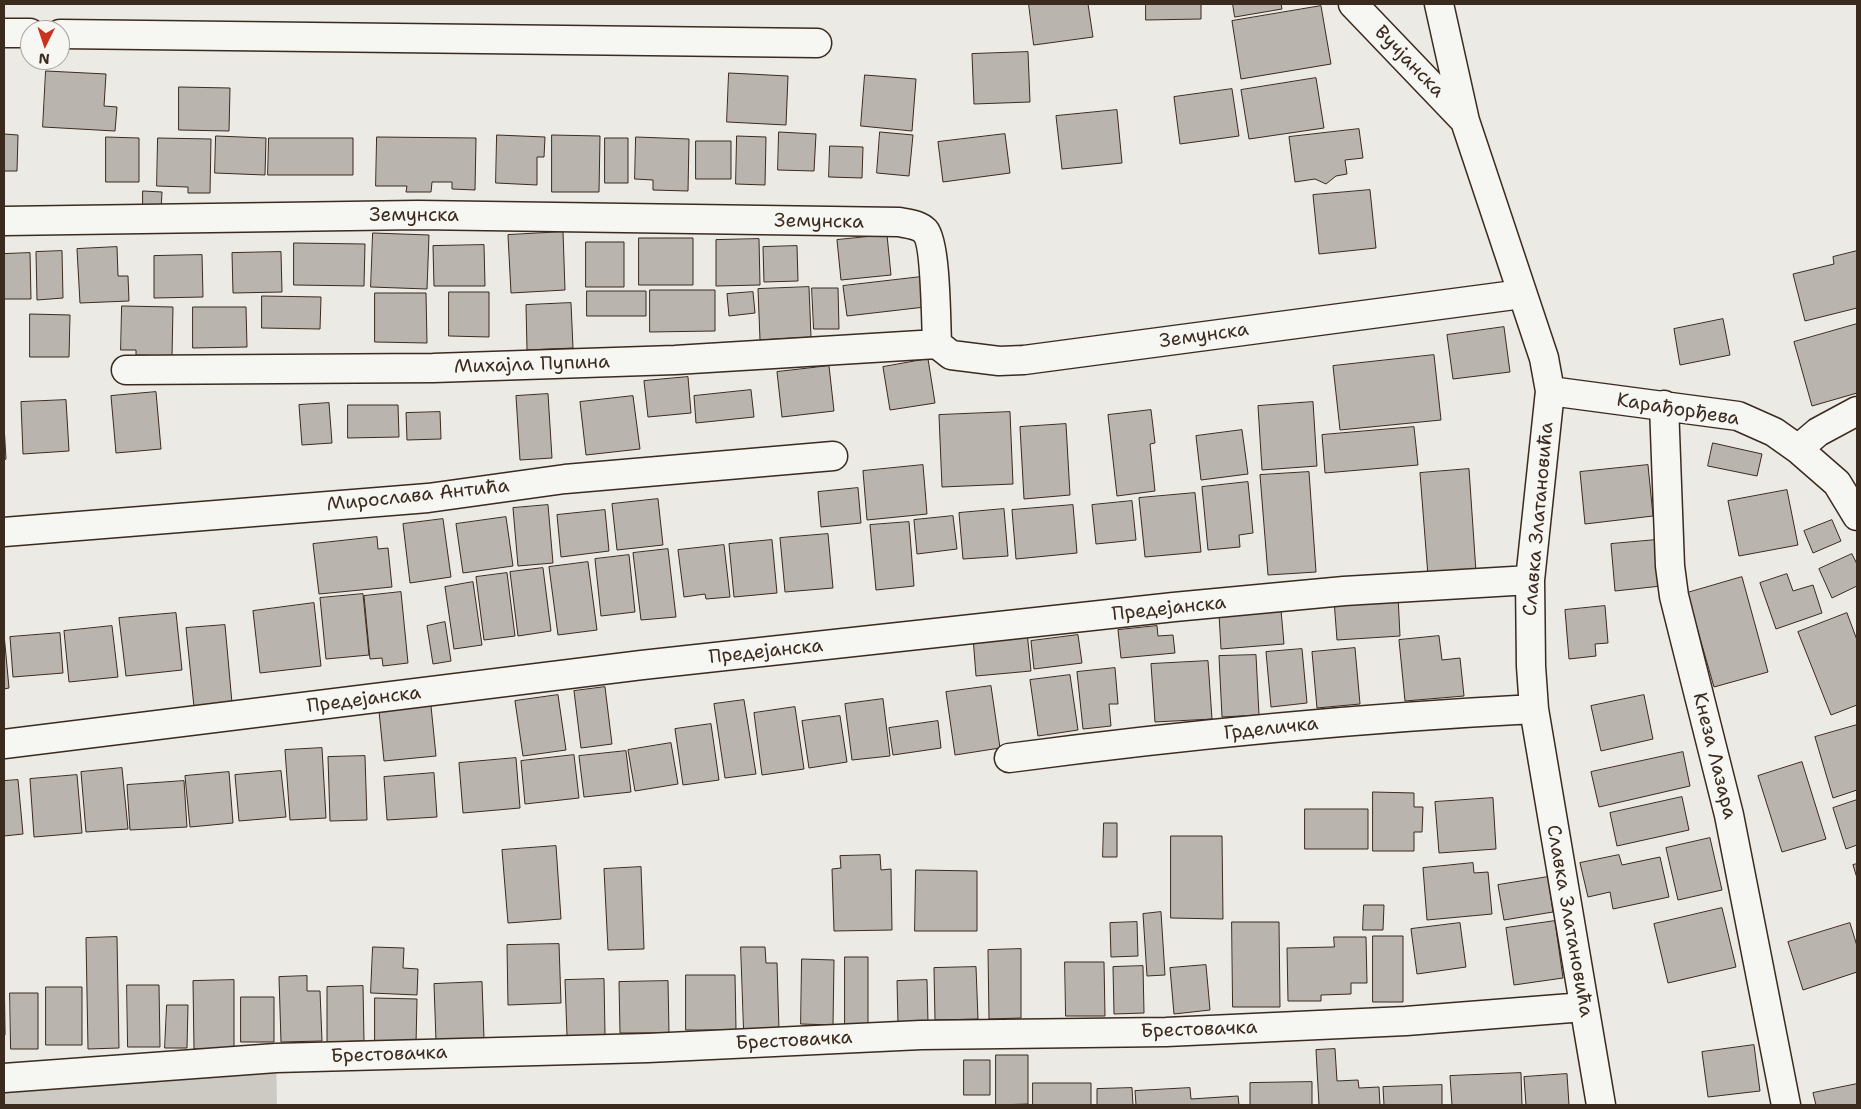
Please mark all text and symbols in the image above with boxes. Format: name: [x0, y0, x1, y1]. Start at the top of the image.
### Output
north arrow: [20, 20, 70, 70]
street label: Вучјанска: [1369, 21, 1449, 103]
text: N: [38, 50, 50, 68]
street label: Земунска: [369, 205, 459, 227]
street label: Земунска: [774, 210, 864, 234]
street label: Земунска: [1158, 318, 1250, 354]
street label: Михајла Пупина: [454, 351, 610, 379]
street label: Карађорђева: [1615, 389, 1741, 431]
street label: Славка Златановића: [1519, 421, 1559, 617]
street label: Мирослава Антића: [326, 475, 510, 517]
street label: Предејанска: [1111, 592, 1227, 626]
street label: Предејанска: [708, 635, 824, 669]
street label: Предејанска: [306, 682, 422, 718]
street label: Кнеза Лазара: [1687, 690, 1741, 822]
street label: Грделичка: [1223, 713, 1319, 745]
street label: Славка Златановића: [1541, 823, 1597, 1019]
street label: Брестовачка: [1140, 1017, 1258, 1043]
street label: Брестовачка: [735, 1027, 853, 1055]
street label: Брестовачка: [330, 1042, 448, 1068]

